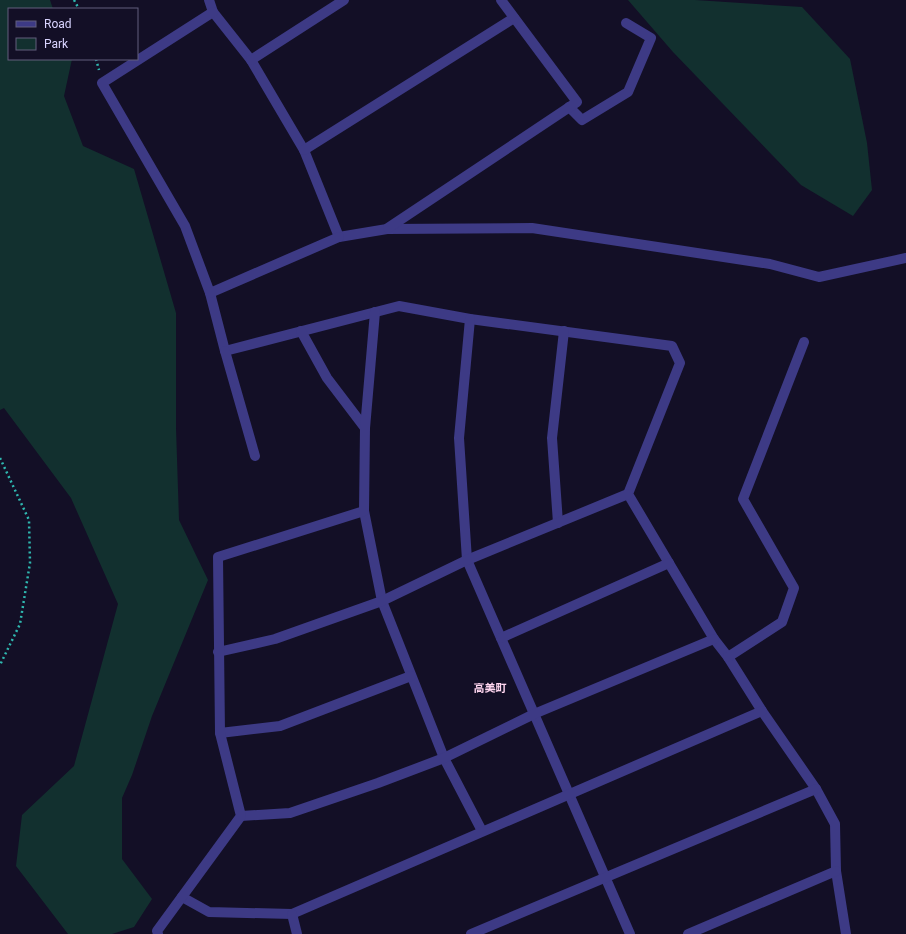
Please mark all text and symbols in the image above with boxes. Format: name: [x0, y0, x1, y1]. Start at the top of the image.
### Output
legend: [8, 8, 138, 60]
text: Road: [44, 17, 72, 31]
text: Park: [44, 37, 69, 51]
district label: 高美町: [474, 682, 507, 695]

